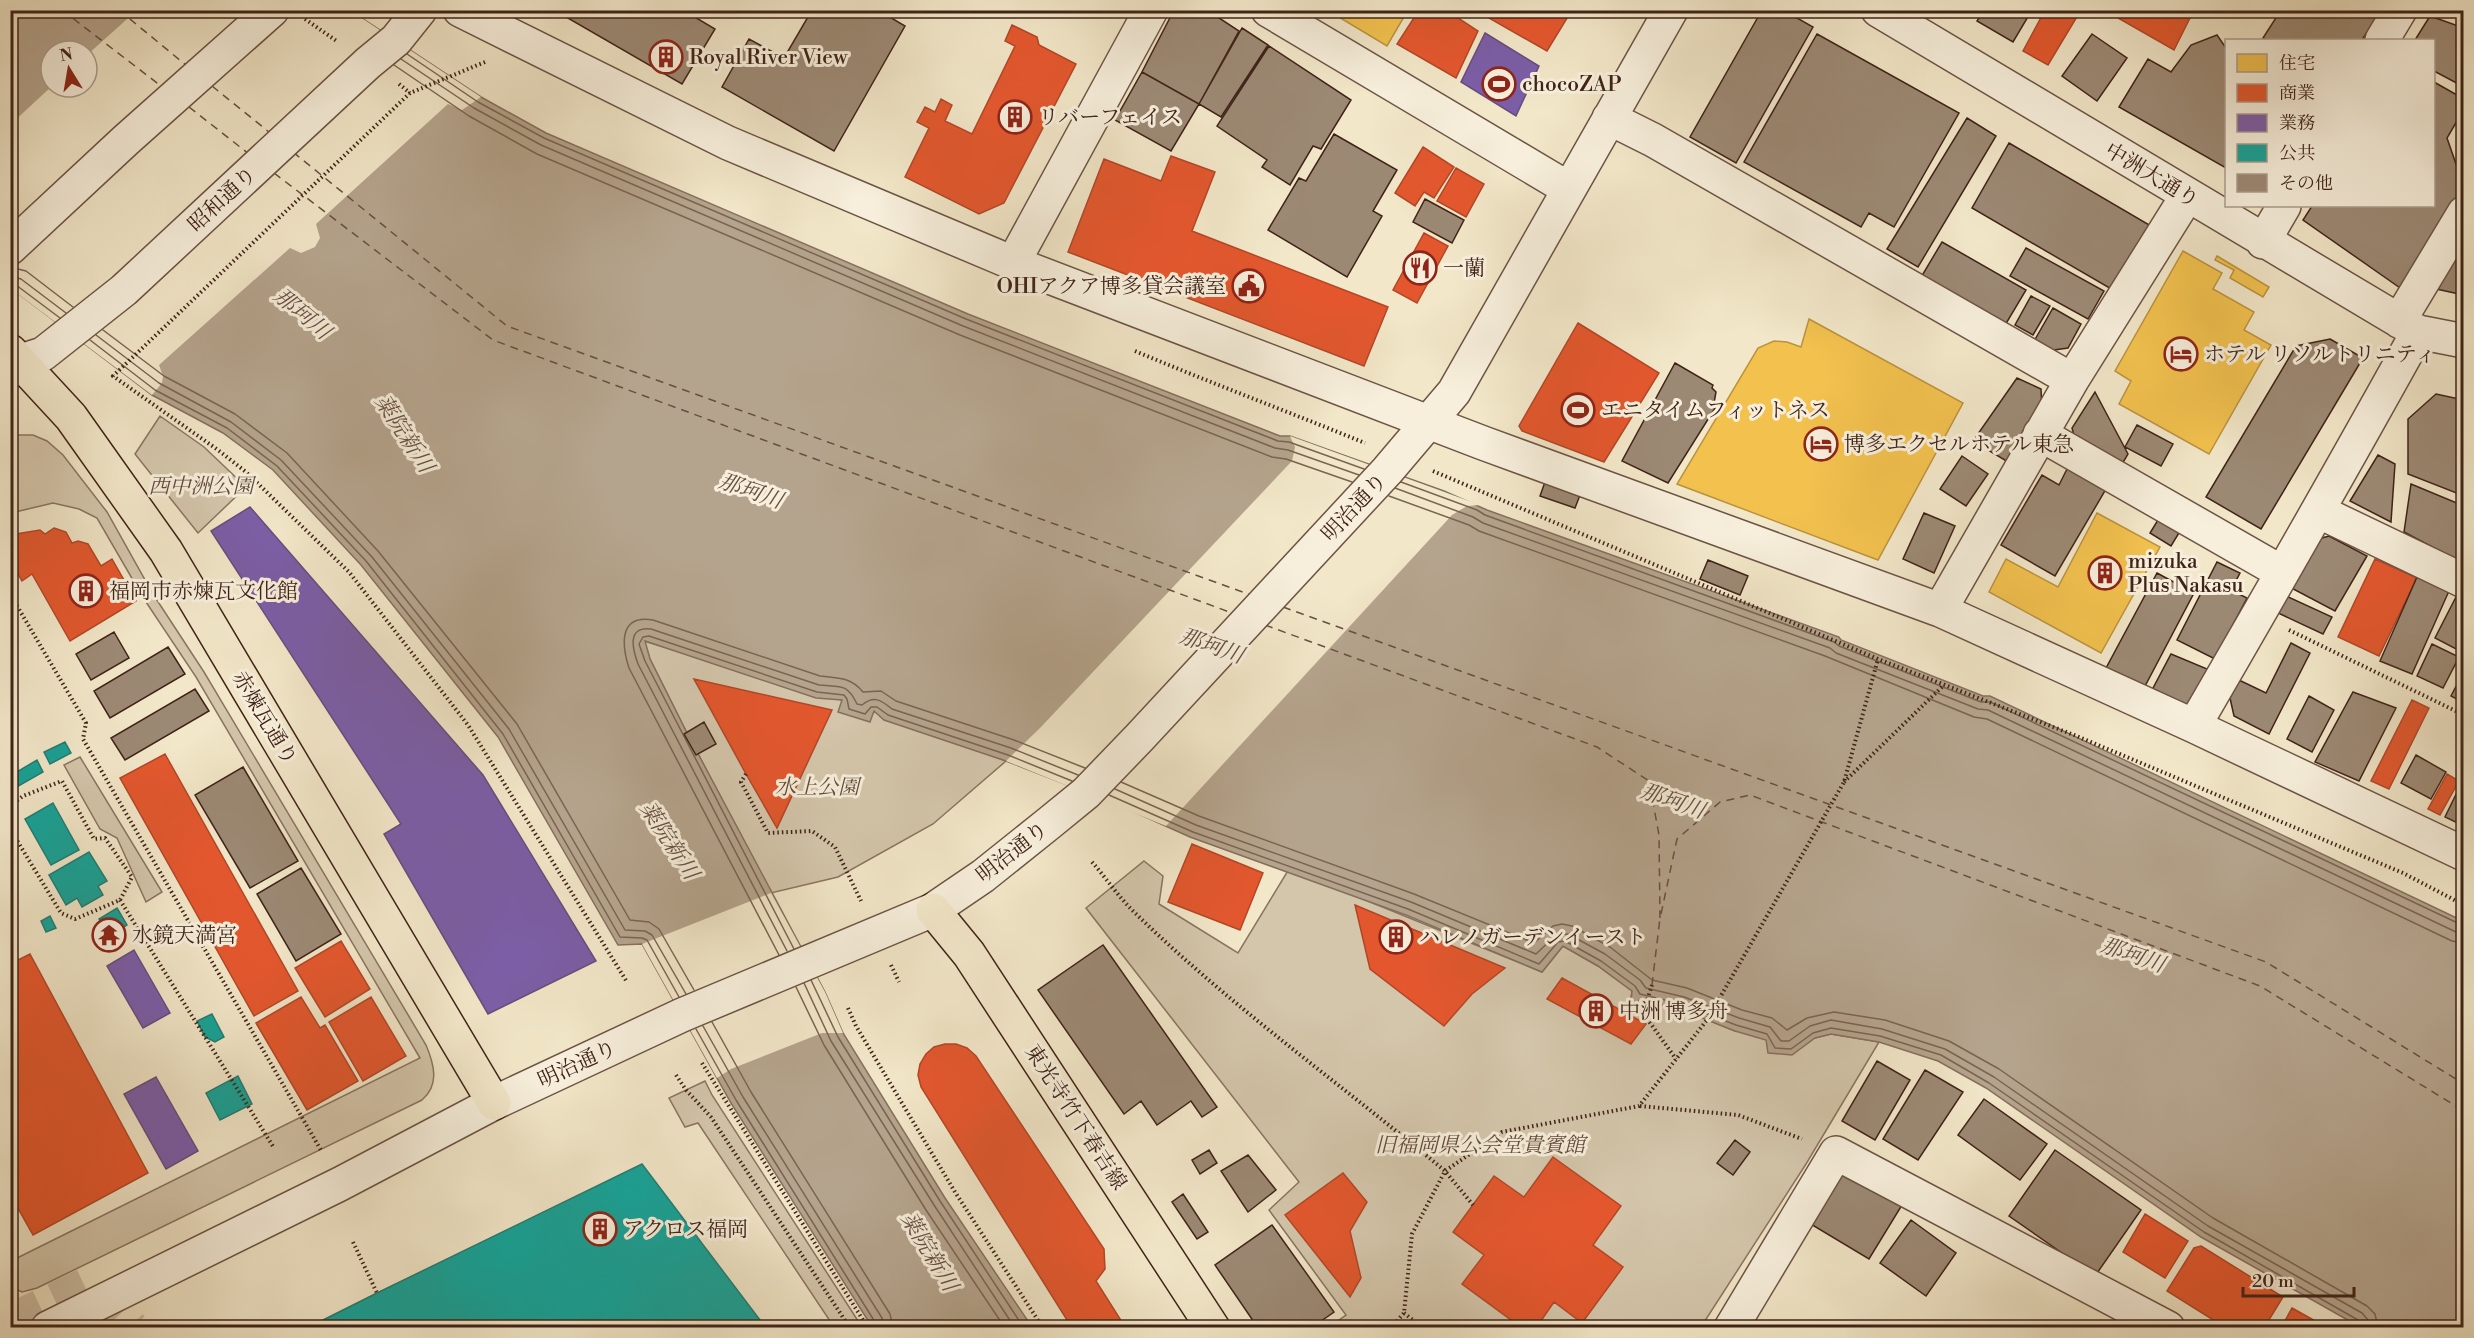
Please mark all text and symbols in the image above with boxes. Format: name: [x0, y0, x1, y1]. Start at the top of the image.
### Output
north arrow: [39, 39, 99, 99]
building icon: Royal River View: [648, 39, 684, 75]
legend: [2225, 39, 2435, 207]
text: N: [58, 44, 75, 66]
place label: Royal River View: [689, 45, 848, 71]
text: 住宅: [2279, 52, 2315, 75]
sports icon: chocoZAP: [1481, 66, 1517, 102]
place label: chocoZAP: [1522, 72, 1622, 98]
text: 商業: [2279, 82, 2315, 105]
building icon: リバーフェイス: [997, 99, 1033, 135]
place label: リバーフェイス: [1038, 105, 1182, 131]
text: 業務: [2279, 112, 2315, 135]
street label: 中洲大通り: [2100, 138, 2203, 214]
text: 公共: [2279, 142, 2315, 165]
street label: 昭和通り: [183, 162, 262, 238]
text: その他: [2279, 172, 2333, 195]
restaurant icon: 一蘭: [1402, 250, 1438, 286]
place label: 一蘭: [1443, 256, 1485, 282]
public building icon: OHIアクア博多貸会議室: [1231, 268, 1267, 304]
place label: OHIアクア博多貸会議室: [996, 274, 1226, 300]
water label: 那珂川: [268, 283, 338, 347]
hotel icon: ホテル リソルトリニティ: [2163, 336, 2199, 372]
place label: ホテル リソルトリニティ: [2204, 342, 2436, 368]
water label: 薬院新川: [368, 390, 440, 480]
sports icon: エニタイムフィットネス: [1560, 392, 1596, 428]
place label: エニタイムフィットネス: [1601, 398, 1830, 424]
hotel icon: 博多エクセルホテル東急: [1803, 426, 1839, 462]
place label: 博多エクセルホテル東急: [1844, 432, 2074, 458]
water label: 那珂川: [715, 468, 788, 516]
street label: 明治通り: [1317, 468, 1393, 547]
park label: 西中洲公園: [149, 474, 256, 500]
place label: mizuka Plus Nakasu: [2128, 549, 2243, 599]
building icon: mizuka Plus Nakasu: [2087, 555, 2123, 591]
building icon: 福岡市赤煉瓦文化館: [68, 573, 104, 609]
place label: 福岡市赤煉瓦文化館: [109, 579, 298, 605]
water label: 那珂川: [1176, 623, 1249, 671]
street label: 赤煉瓦通り: [226, 667, 302, 770]
park label: 水上公園: [775, 775, 862, 801]
water label: 那珂川: [1637, 778, 1710, 826]
water label: 薬院新川: [633, 797, 705, 887]
street label: 明治通り: [972, 817, 1054, 889]
temple icon: 水鏡天満宮: [91, 917, 127, 953]
building icon: ハレノガーデンイースト: [1378, 919, 1414, 955]
place label: 水鏡天満宮: [132, 923, 237, 949]
place label: ハレノガーデンイースト: [1419, 925, 1646, 951]
water label: 那珂川: [2097, 932, 2170, 980]
building icon: 中洲 博多舟: [1578, 993, 1614, 1029]
place label: 中洲 博多舟: [1619, 999, 1728, 1025]
street label: 明治通り: [534, 1035, 621, 1094]
street label: 東光寺竹下春吉線: [1019, 1040, 1132, 1195]
park label: 旧福岡県公会堂貴賓館: [1375, 1133, 1589, 1159]
water label: 薬院新川: [894, 1207, 964, 1298]
building icon: アクロス福岡: [582, 1211, 618, 1247]
place label: アクロス福岡: [623, 1217, 748, 1243]
scale bar: [2243, 1260, 2354, 1298]
text: 20 m: [2252, 1270, 2294, 1293]

